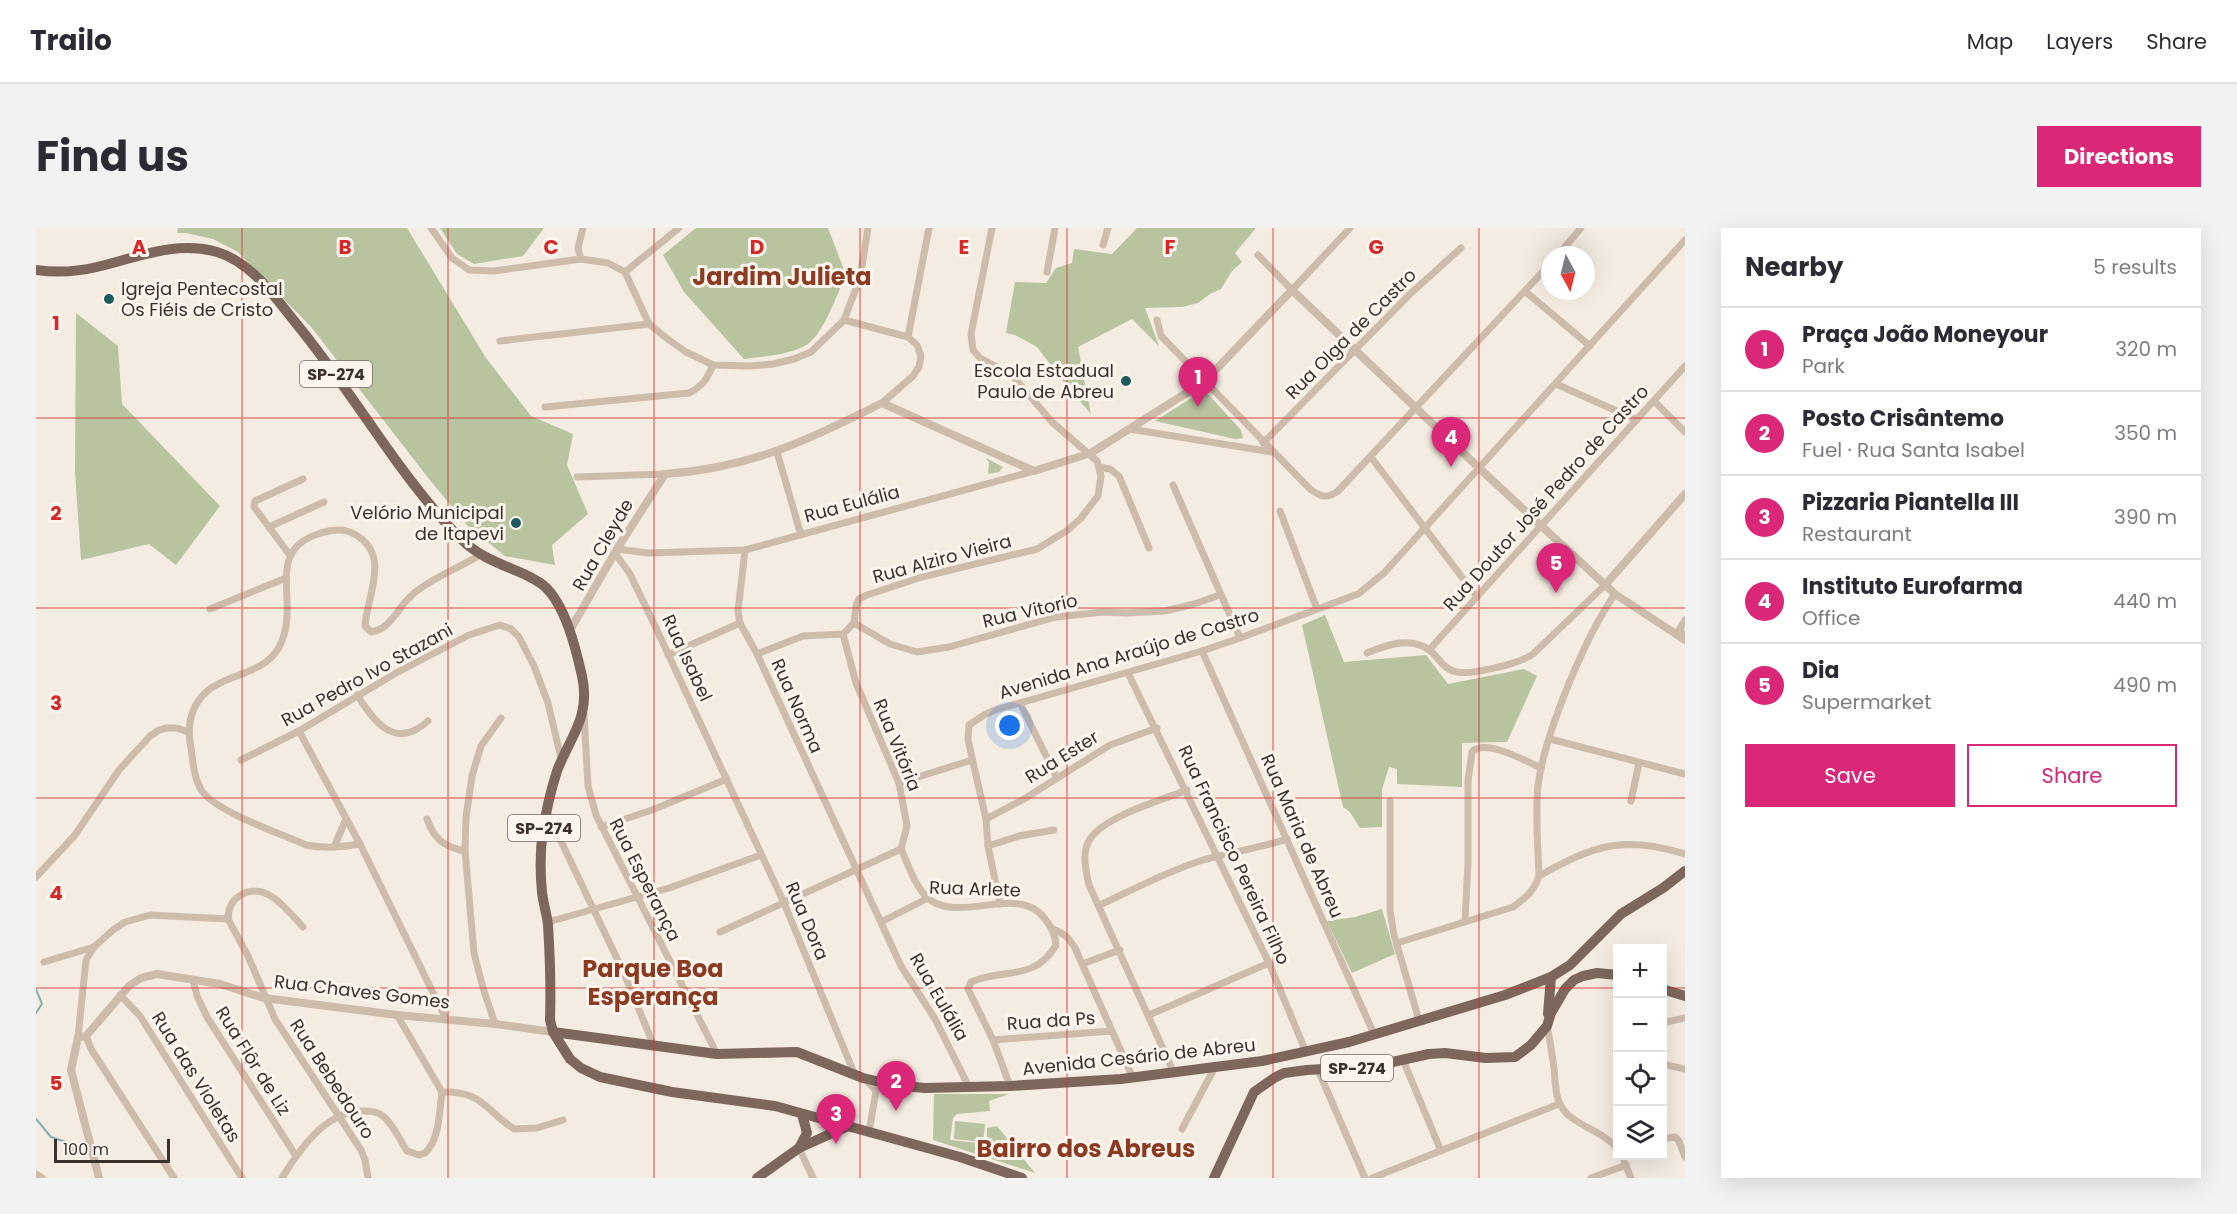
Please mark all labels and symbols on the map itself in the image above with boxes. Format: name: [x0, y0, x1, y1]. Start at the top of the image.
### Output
text: A: [132, 233, 147, 261]
text: B: [338, 233, 352, 261]
text: C: [543, 233, 559, 261]
text: D: [750, 233, 764, 261]
text: E: [959, 233, 969, 261]
text: F: [1165, 233, 1176, 261]
text: G: [1368, 233, 1384, 261]
north arrow: [1541, 246, 1595, 300]
district label: Jardim Julieta: [692, 260, 872, 293]
street label: Rua Olga de Castro: [1280, 263, 1422, 405]
place label: Igreja Pentecostal Os Fiéis de Cristo: [121, 276, 283, 322]
marker: Igreja Pentecostal Os Fiéis de Cristo: [102, 292, 116, 306]
text: 1: [52, 309, 60, 337]
place label: Escola Estadual Paulo de Abreu: [974, 358, 1114, 404]
pin: 1: [1178, 358, 1218, 407]
road number: SP-274: [300, 361, 372, 387]
marker: Escola Estadual Paulo de Abreu: [1119, 374, 1133, 388]
street label: Rua Doutor José Pedro de Castro: [1437, 379, 1654, 616]
pin: 4: [1432, 418, 1470, 467]
street label: Rua Eulália: [801, 479, 902, 528]
street label: Rua Cleyde: [566, 494, 639, 595]
text: 2: [50, 499, 62, 527]
place label: Velório Municipal de Itapevi: [350, 500, 504, 546]
marker: Velório Municipal de Itapevi: [509, 516, 523, 530]
street label: Rua Alziro Vieira: [870, 528, 1014, 589]
pin: 5: [1536, 544, 1576, 593]
street label: Rua Vitorio: [980, 587, 1080, 634]
street label: Avenida Ana Araújo de Castro: [996, 602, 1262, 705]
street label: Rua Isabel: [656, 610, 718, 705]
street label: Rua Pedro Ivo Stazani: [276, 617, 457, 732]
street label: Rua Norma: [765, 655, 829, 757]
text: 3: [50, 689, 62, 717]
street label: Rua Vitória: [868, 695, 927, 795]
your location: [995, 711, 1024, 740]
street label: Rua Ester: [1020, 724, 1104, 789]
street label: Rua Francisco Pereira Filho: [1173, 741, 1296, 969]
street label: Rua Maria de Abreu: [1255, 750, 1350, 922]
street label: Rua Esperança: [604, 814, 687, 946]
road number: SP-274: [508, 815, 580, 841]
street label: Rua Arlete: [929, 874, 1021, 903]
street label: Rua Dora: [780, 878, 835, 964]
text: 4: [49, 879, 63, 907]
street label: Rua Eulália: [904, 948, 975, 1045]
district label: Parque Boa Esperança: [582, 952, 724, 1013]
street label: Rua Chaves Gomes: [273, 968, 451, 1015]
street label: Rua Flôr de Liz: [210, 1001, 297, 1120]
street label: Rua da Ps: [1006, 1005, 1096, 1036]
street label: Rua das Violetas: [146, 1007, 247, 1147]
street label: Rua Bebedouro: [284, 1014, 381, 1144]
street label: Avenida Cesário de Abreu: [1021, 1032, 1257, 1081]
road number: SP-274: [1321, 1055, 1393, 1081]
pin: 2: [876, 1062, 916, 1111]
text: 5: [50, 1069, 63, 1097]
pin: 3: [816, 1094, 856, 1144]
district label: Bairro dos Abreus: [977, 1132, 1195, 1165]
scale bar: [54, 1136, 170, 1164]

